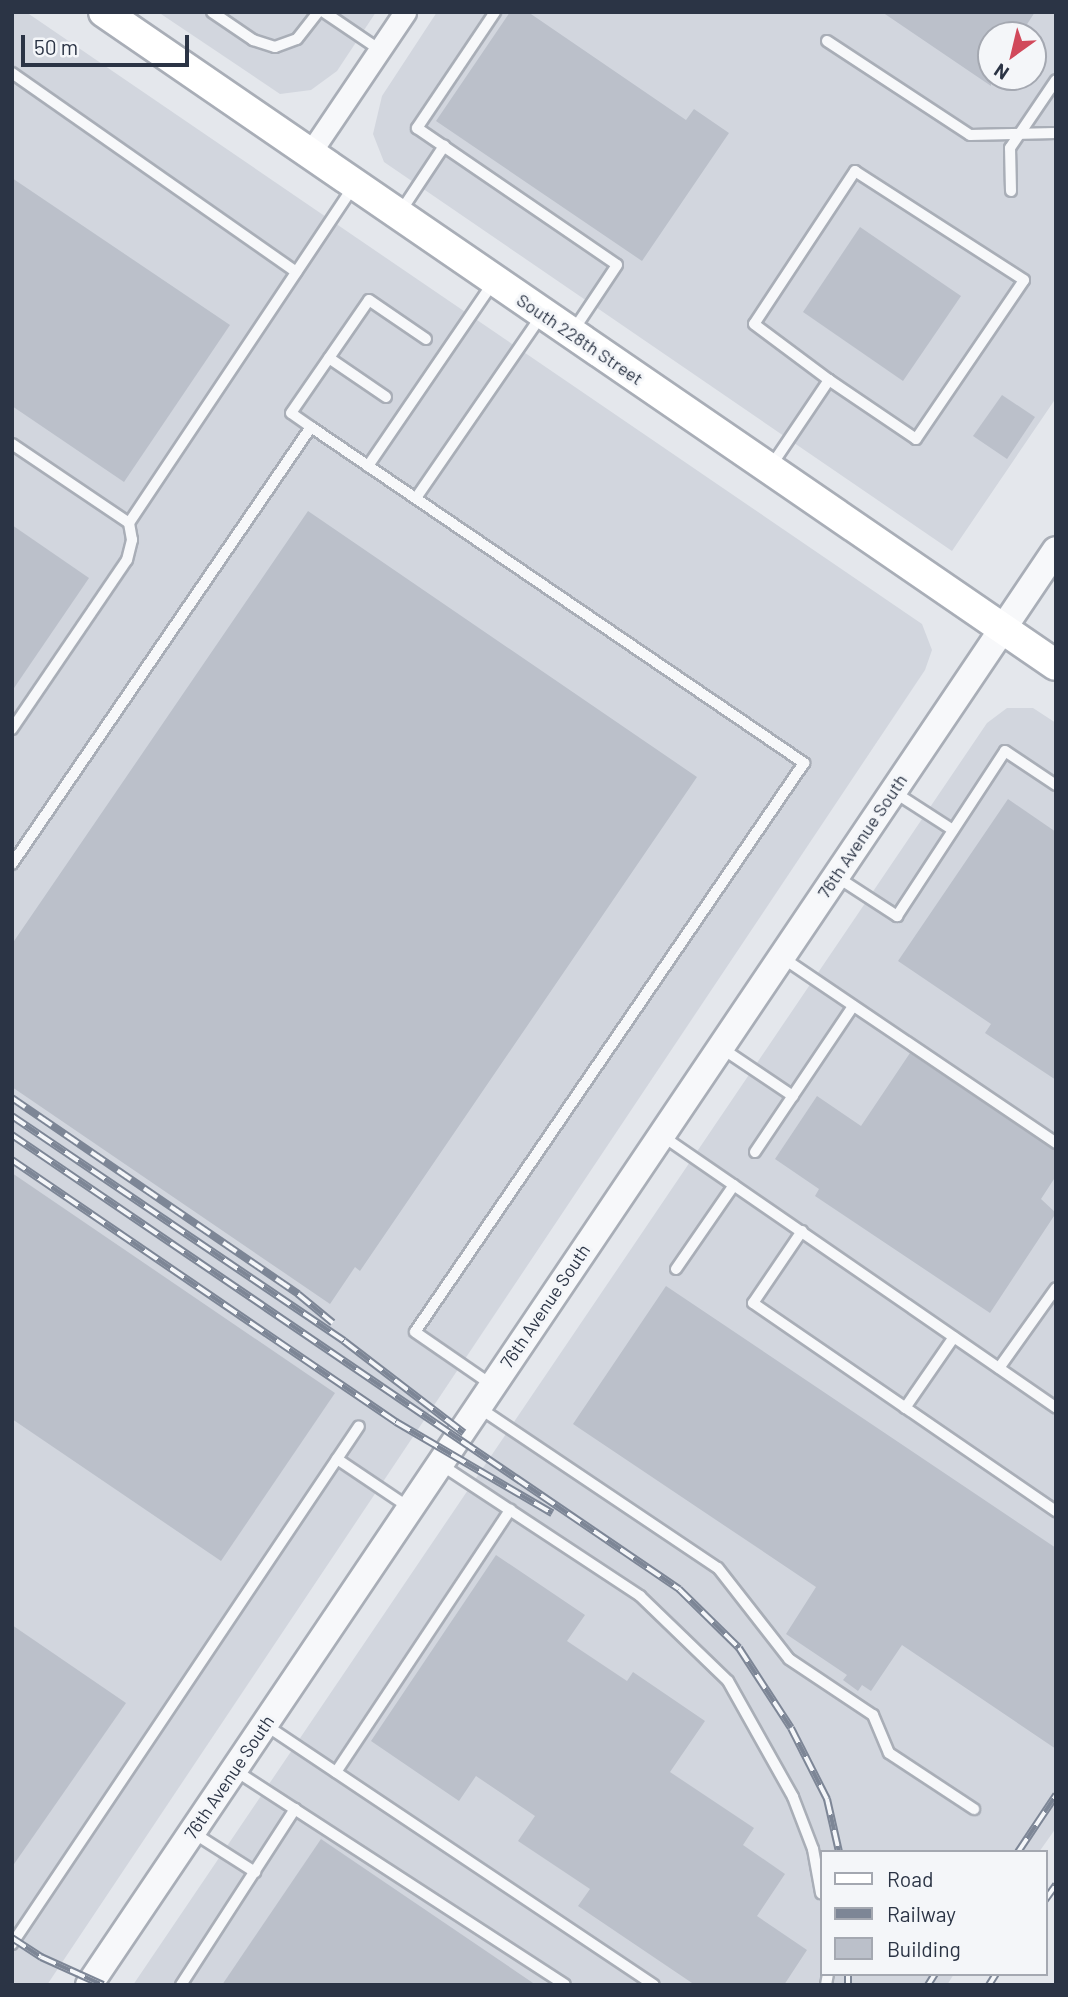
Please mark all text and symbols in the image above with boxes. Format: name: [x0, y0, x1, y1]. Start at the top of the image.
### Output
scale bar: [24, 21, 192, 65]
north arrow: [977, 21, 1047, 91]
text: 50 m: [34, 34, 78, 59]
text: N: [989, 59, 1013, 85]
street label: South 228th Street: [513, 289, 647, 389]
street label: 76th Avenue South: [813, 770, 911, 902]
street label: 76th Avenue South: [496, 1240, 594, 1372]
street label: 76th Avenue South: [180, 1711, 278, 1843]
legend: [820, 1850, 1047, 1976]
text: Road: [887, 1866, 933, 1891]
text: Railway: [887, 1901, 956, 1926]
text: Building: [887, 1936, 961, 1961]

